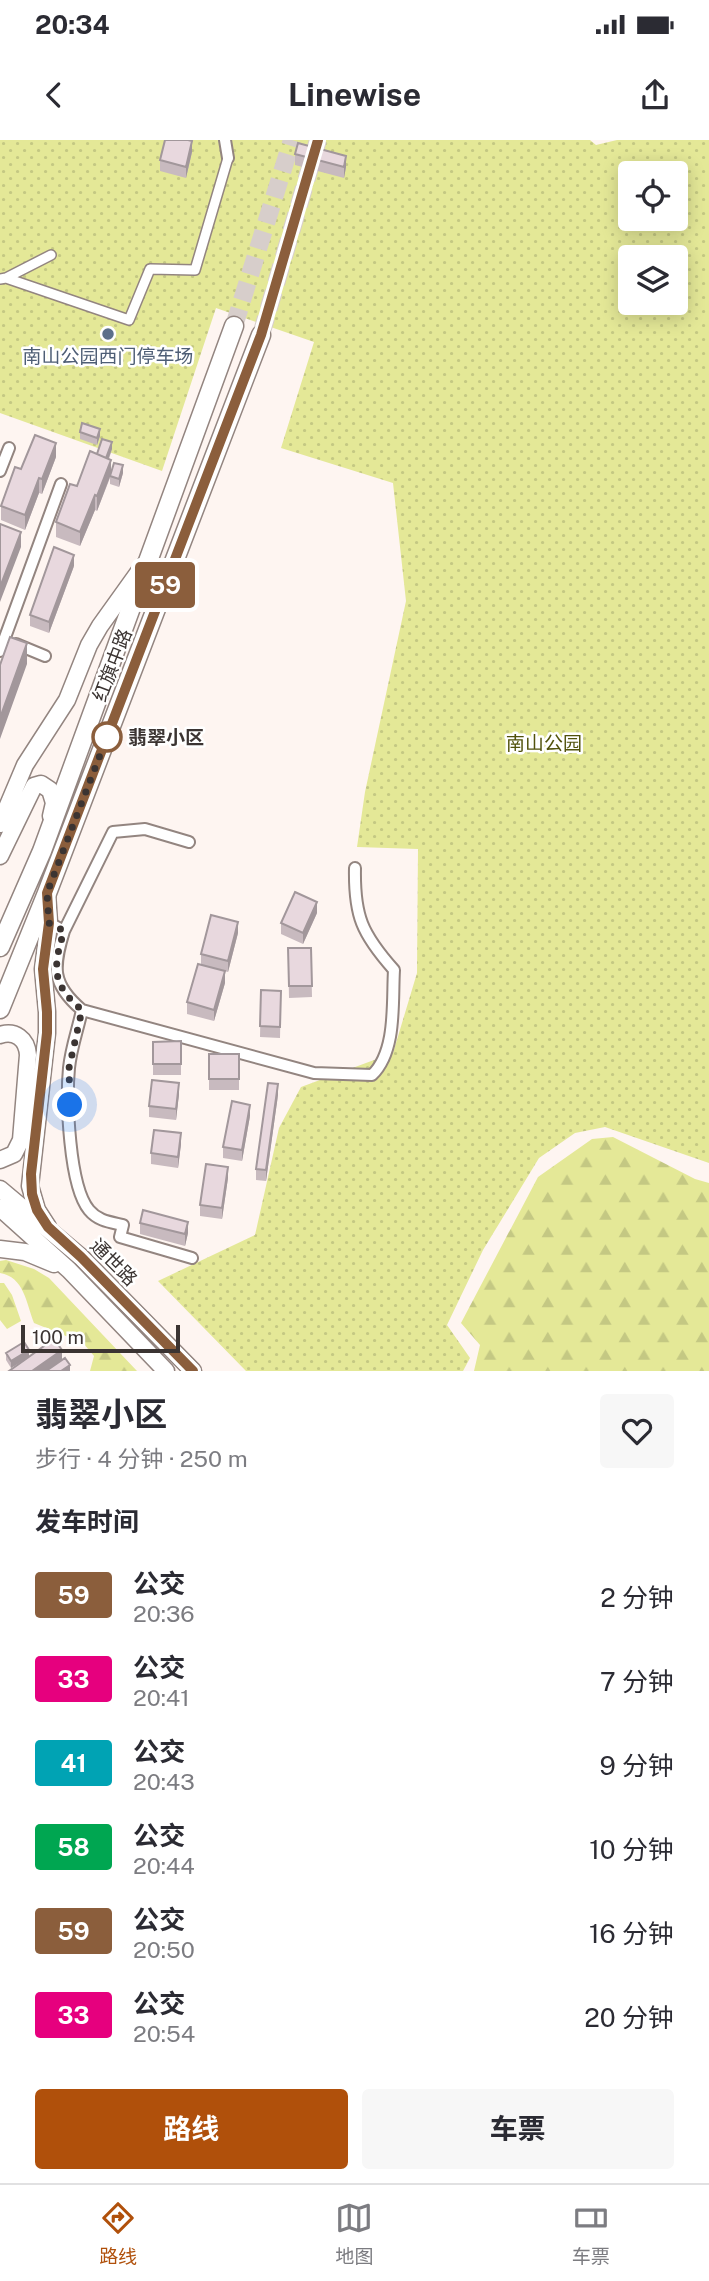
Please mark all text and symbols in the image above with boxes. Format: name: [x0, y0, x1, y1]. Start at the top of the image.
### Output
text: 20:34: [35, 9, 110, 40]
icon: back: [35, 76, 73, 114]
text: Linewise: [288, 76, 421, 113]
icon: share: [636, 76, 674, 114]
map controls: [618, 161, 688, 315]
button: locate: [618, 161, 688, 231]
button: layers: [618, 245, 688, 315]
marker: 南山公园西门停车场: [100, 326, 116, 342]
place label: 南山公园西门停车场: [22, 345, 194, 367]
line badge: 59: [134, 562, 196, 608]
text: 59: [149, 571, 181, 599]
street label: 红旗中路: [88, 626, 136, 704]
marker: 翡翠小区: [92, 722, 122, 752]
place label: 翡翠小区: [128, 726, 204, 748]
park label: 南山公园: [506, 732, 582, 754]
your location: [52, 1087, 87, 1122]
street label: 通世路: [86, 1234, 142, 1290]
scale bar: [21, 1322, 180, 1354]
text: 100 m: [32, 1326, 84, 1348]
button: heart: [600, 1394, 674, 1468]
text: 翡翠小区: [35, 1395, 167, 1433]
text: 步行 · 4 分钟 · 250 m: [35, 1445, 248, 1472]
text: 发车时间: [35, 1506, 139, 1537]
text: 公交: [133, 1568, 185, 1599]
text: 59: [57, 1581, 90, 1609]
text: 2 分钟: [600, 1582, 674, 1613]
text: 20:36: [133, 1600, 195, 1627]
text: 公交: [133, 1652, 185, 1683]
text: 33: [58, 1665, 89, 1693]
text: 7 分钟: [600, 1666, 674, 1697]
text: 20:41: [133, 1684, 190, 1711]
text: 公交: [133, 1736, 185, 1767]
text: 41: [60, 1749, 87, 1777]
text: 9 分钟: [599, 1750, 674, 1781]
text: 20:43: [133, 1768, 195, 1795]
text: 公交: [133, 1820, 185, 1851]
text: 58: [57, 1833, 90, 1861]
text: 10 分钟: [589, 1834, 674, 1865]
text: 20:44: [133, 1852, 195, 1879]
text: 公交: [133, 1904, 185, 1935]
text: 59: [57, 1917, 90, 1945]
text: 16 分钟: [589, 1918, 674, 1949]
text: 20:50: [133, 1936, 195, 1963]
text: 公交: [133, 1988, 185, 2019]
text: 33: [58, 2001, 89, 2029]
text: 20 分钟: [584, 2002, 674, 2033]
text: 20:54: [133, 2020, 195, 2047]
button: 路线: [35, 2089, 348, 2169]
button: 车票: [362, 2089, 674, 2169]
tab: 路线: [99, 2199, 137, 2268]
tab: 地图: [335, 2199, 374, 2268]
tab: 车票: [572, 2199, 610, 2268]

